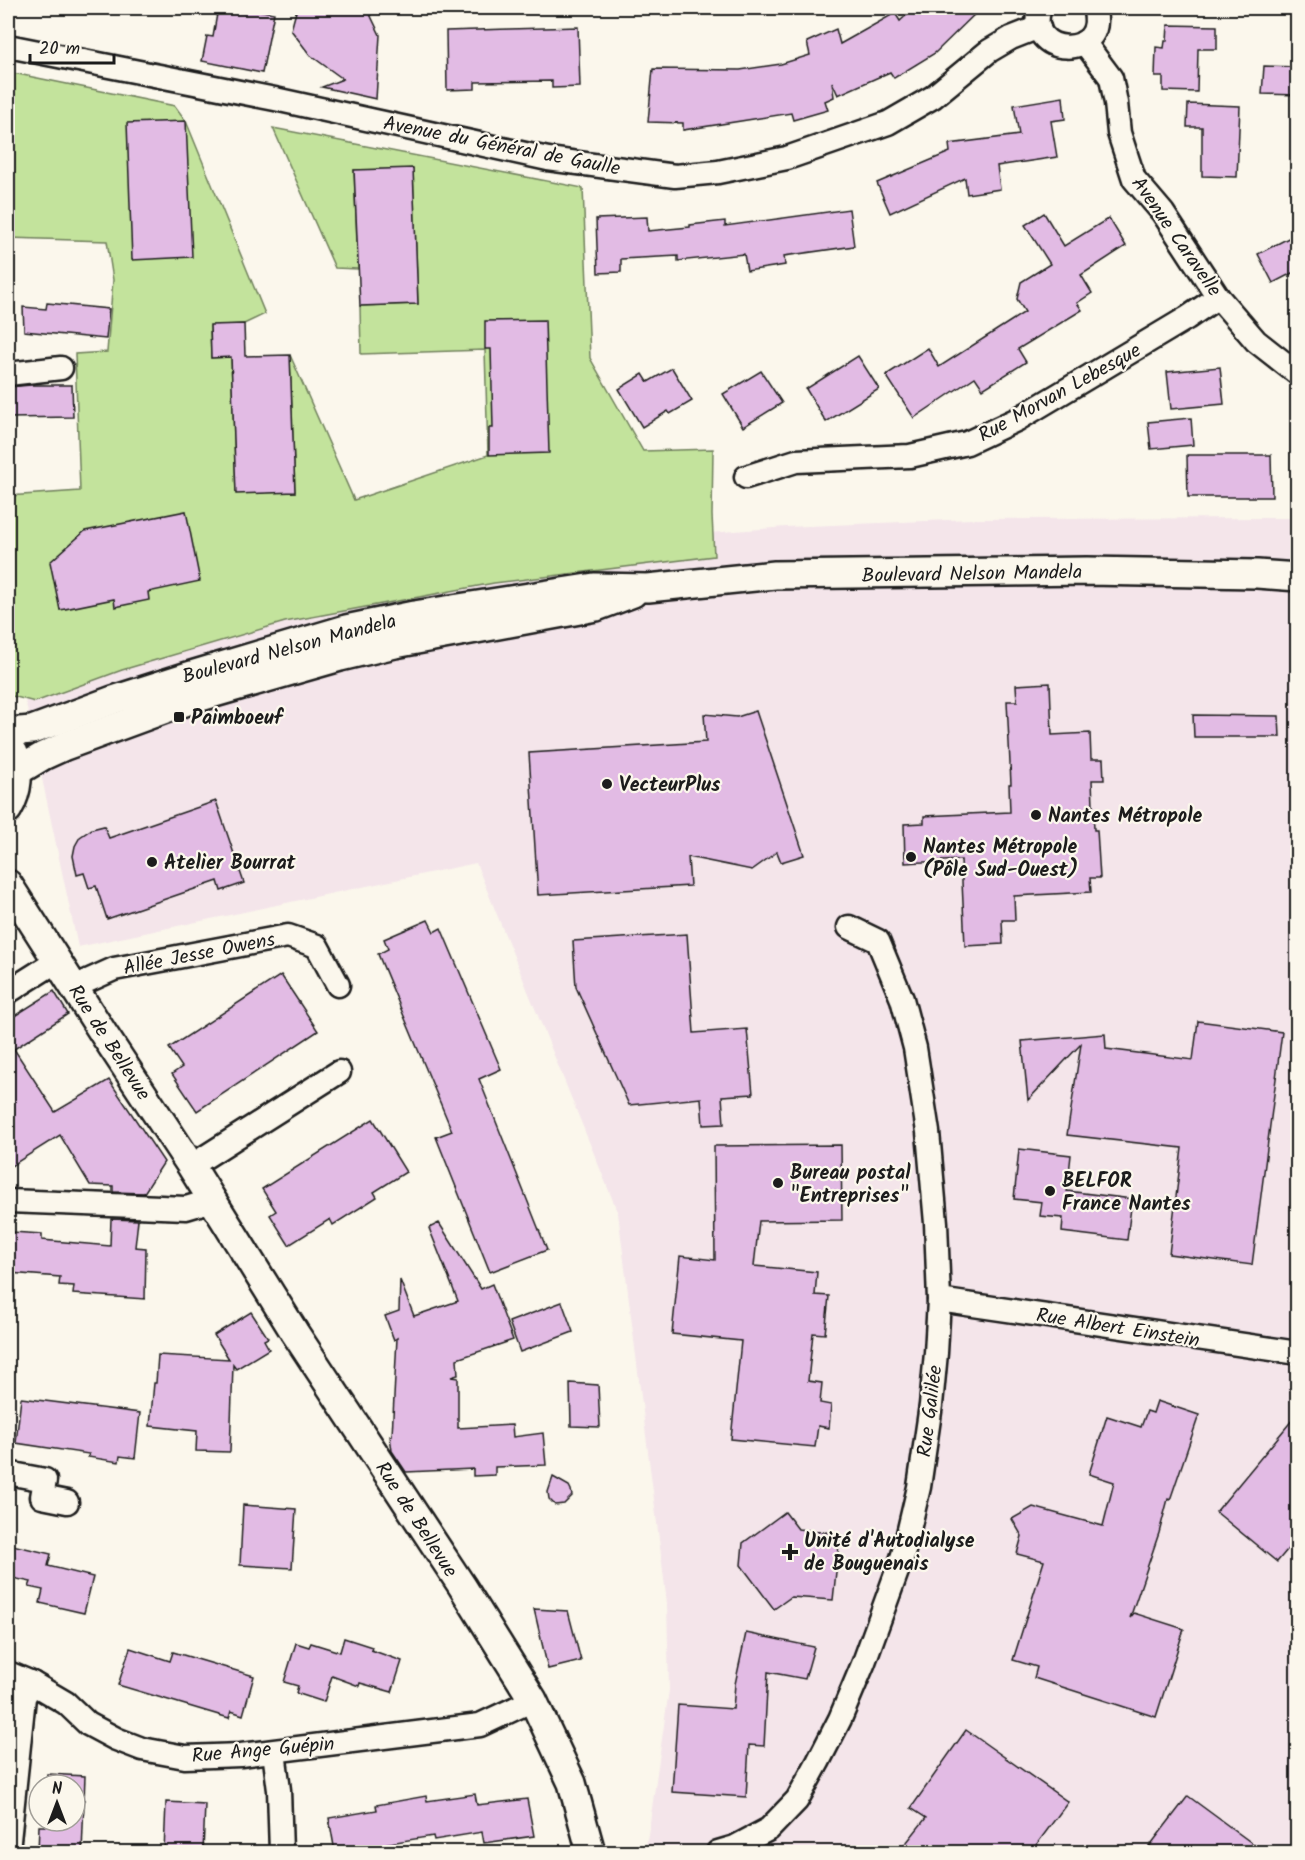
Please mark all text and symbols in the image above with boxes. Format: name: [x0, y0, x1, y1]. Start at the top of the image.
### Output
scale bar: [30, 27, 114, 65]
text: 20 m: [39, 35, 80, 64]
street label: Avenue du Général de Gaulle: [380, 108, 623, 186]
street label: Avenue Caravelle: [1122, 170, 1229, 304]
street label: Rue Morvan Lebesque: [972, 336, 1147, 452]
street label: Boulevard Nelson Mandela: [861, 557, 1083, 593]
street label: Boulevard Nelson Mandela: [179, 606, 400, 694]
place label: Paimboeuf: [191, 703, 285, 735]
marker: Paimboeuf: [172, 710, 186, 724]
place label: VecteurPlus: [619, 770, 721, 802]
marker: VecteurPlus: [600, 777, 614, 791]
place label: Nantes Métropole: [1048, 801, 1202, 833]
marker: Nantes Métropole: [1029, 808, 1043, 822]
place label: Nantes Métropole (Pôle Sud-Ouest): [923, 832, 1078, 887]
place label: Atelier Bourrat: [164, 848, 297, 880]
marker: Nantes Métropole (Pôle Sud-Ouest): [904, 850, 918, 864]
marker: Atelier Bourrat: [145, 855, 159, 869]
street label: Allée Jesse Owens: [121, 924, 279, 985]
street label: Rue de Bellevue: [59, 979, 158, 1108]
place label: Bureau postal "Entreprises": [790, 1158, 911, 1213]
place label: BELFOR France Nantes: [1062, 1166, 1191, 1221]
marker: Bureau postal "Entreprises": [771, 1176, 785, 1190]
marker: BELFOR France Nantes: [1043, 1184, 1057, 1198]
street label: Rue Albert Einstein: [1034, 1300, 1202, 1358]
street label: Rue Galilée: [909, 1364, 952, 1459]
street label: Rue de Bellevue: [366, 1456, 465, 1585]
place label: Unité d'Autodialyse de Bouguenais: [804, 1526, 975, 1581]
marker: Unité d'Autodialyse de Bouguenais: [781, 1543, 799, 1561]
street label: Rue Ange Guépin: [190, 1729, 336, 1773]
north arrow: [27, 1773, 87, 1833]
text: N: [52, 1777, 62, 1802]

